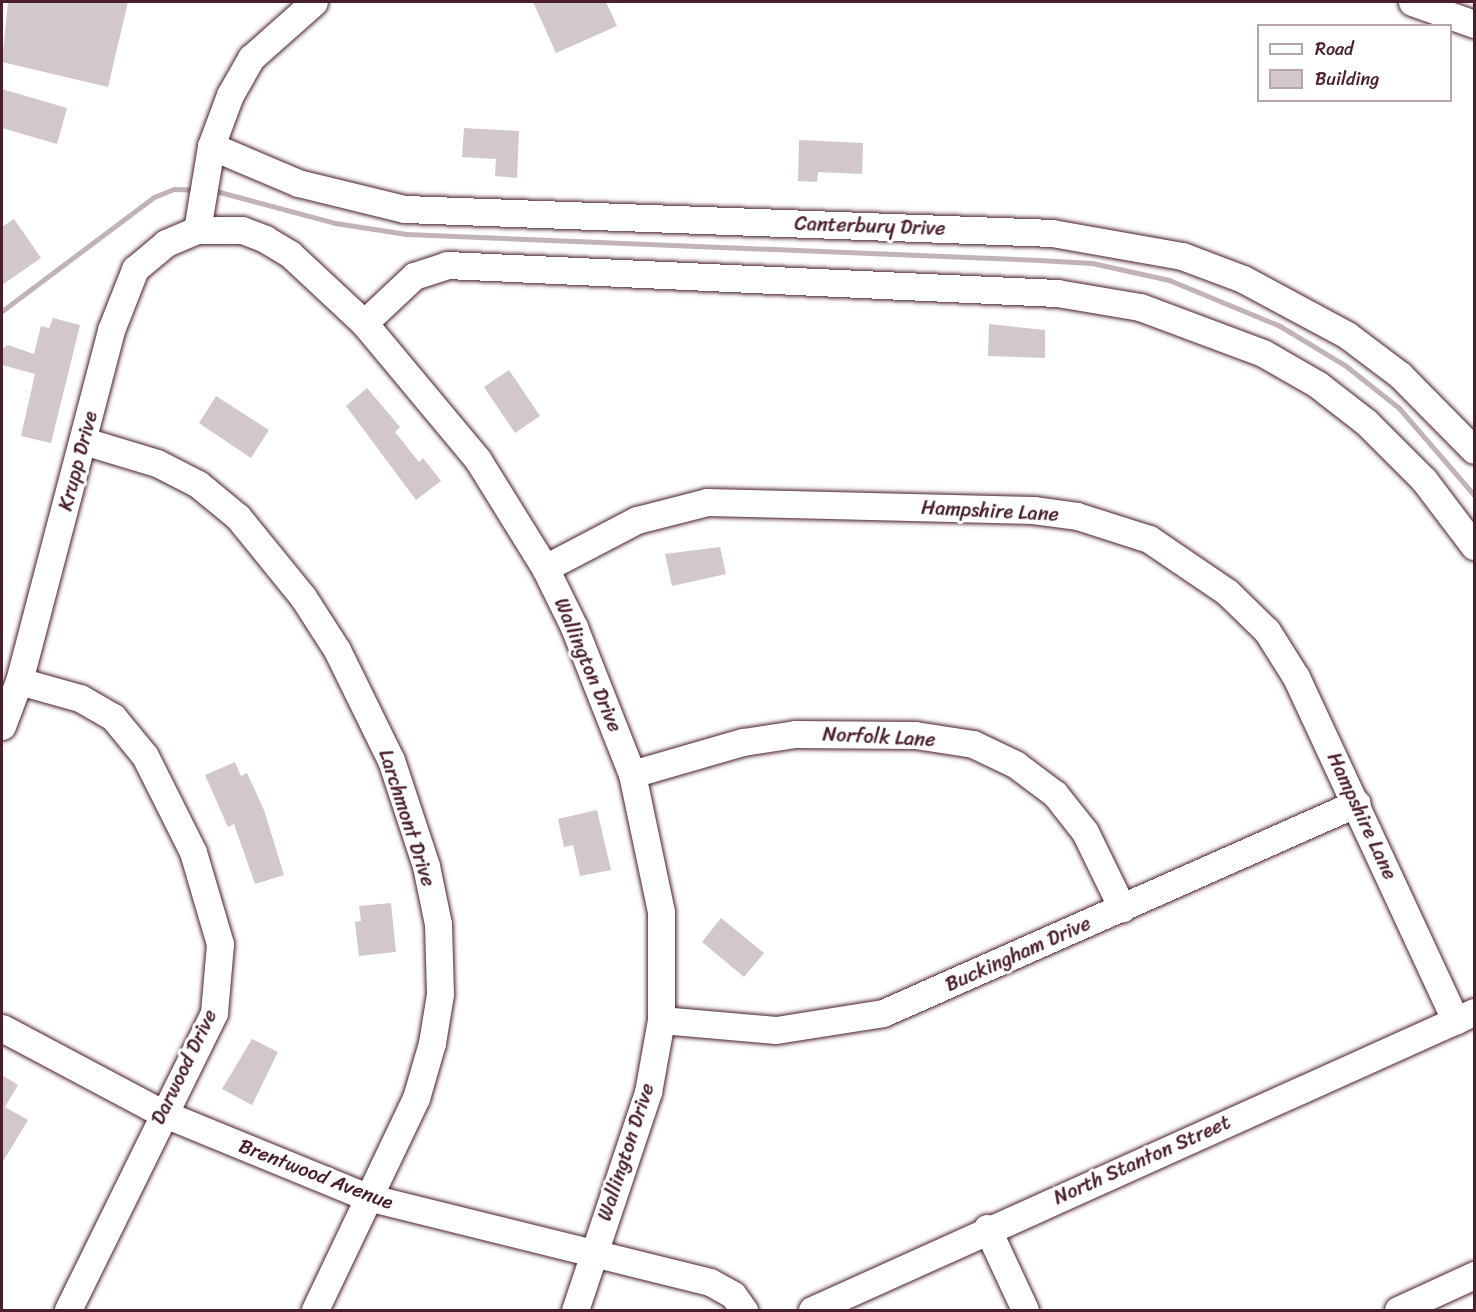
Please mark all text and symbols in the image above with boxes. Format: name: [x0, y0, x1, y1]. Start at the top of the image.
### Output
legend: [1257, 24, 1452, 102]
text: Road: [1315, 33, 1354, 65]
text: Building: [1315, 63, 1379, 95]
street label: Canterbury Drive: [794, 211, 946, 241]
street label: Krupp Drive: [53, 408, 103, 514]
street label: Hampshire Lane: [921, 495, 1059, 527]
street label: Wallington Drive: [549, 594, 627, 736]
street label: Norfolk Lane: [822, 722, 936, 752]
street label: Larchmont Drive: [374, 746, 440, 890]
street label: Hampshire Lane: [1322, 749, 1402, 883]
street label: Buckingham Drive: [942, 911, 1094, 997]
street label: Darwood Drive: [146, 1006, 222, 1128]
street label: Wallington Drive: [592, 1080, 660, 1224]
street label: North Stanton Street: [1050, 1110, 1234, 1210]
street label: Brentwood Avenue: [235, 1134, 397, 1214]

